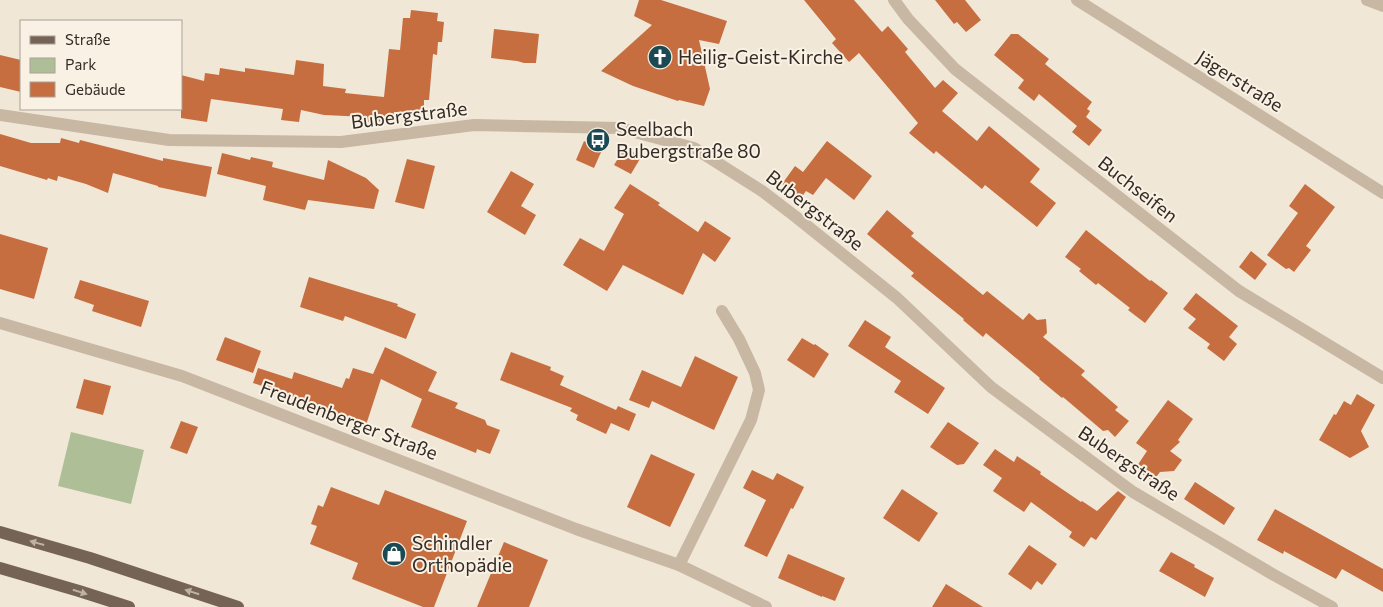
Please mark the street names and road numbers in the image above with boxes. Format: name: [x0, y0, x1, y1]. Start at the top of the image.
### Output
street label: Jägerstraße: [1193, 45, 1288, 116]
street label: Bubergstraße: [349, 96, 469, 133]
street label: Buchseifen: [1094, 150, 1183, 227]
street label: Bubergstraße: [762, 164, 869, 255]
street label: Freudenberger Straße: [257, 375, 441, 464]
street label: Bubergstraße: [1074, 420, 1184, 505]

